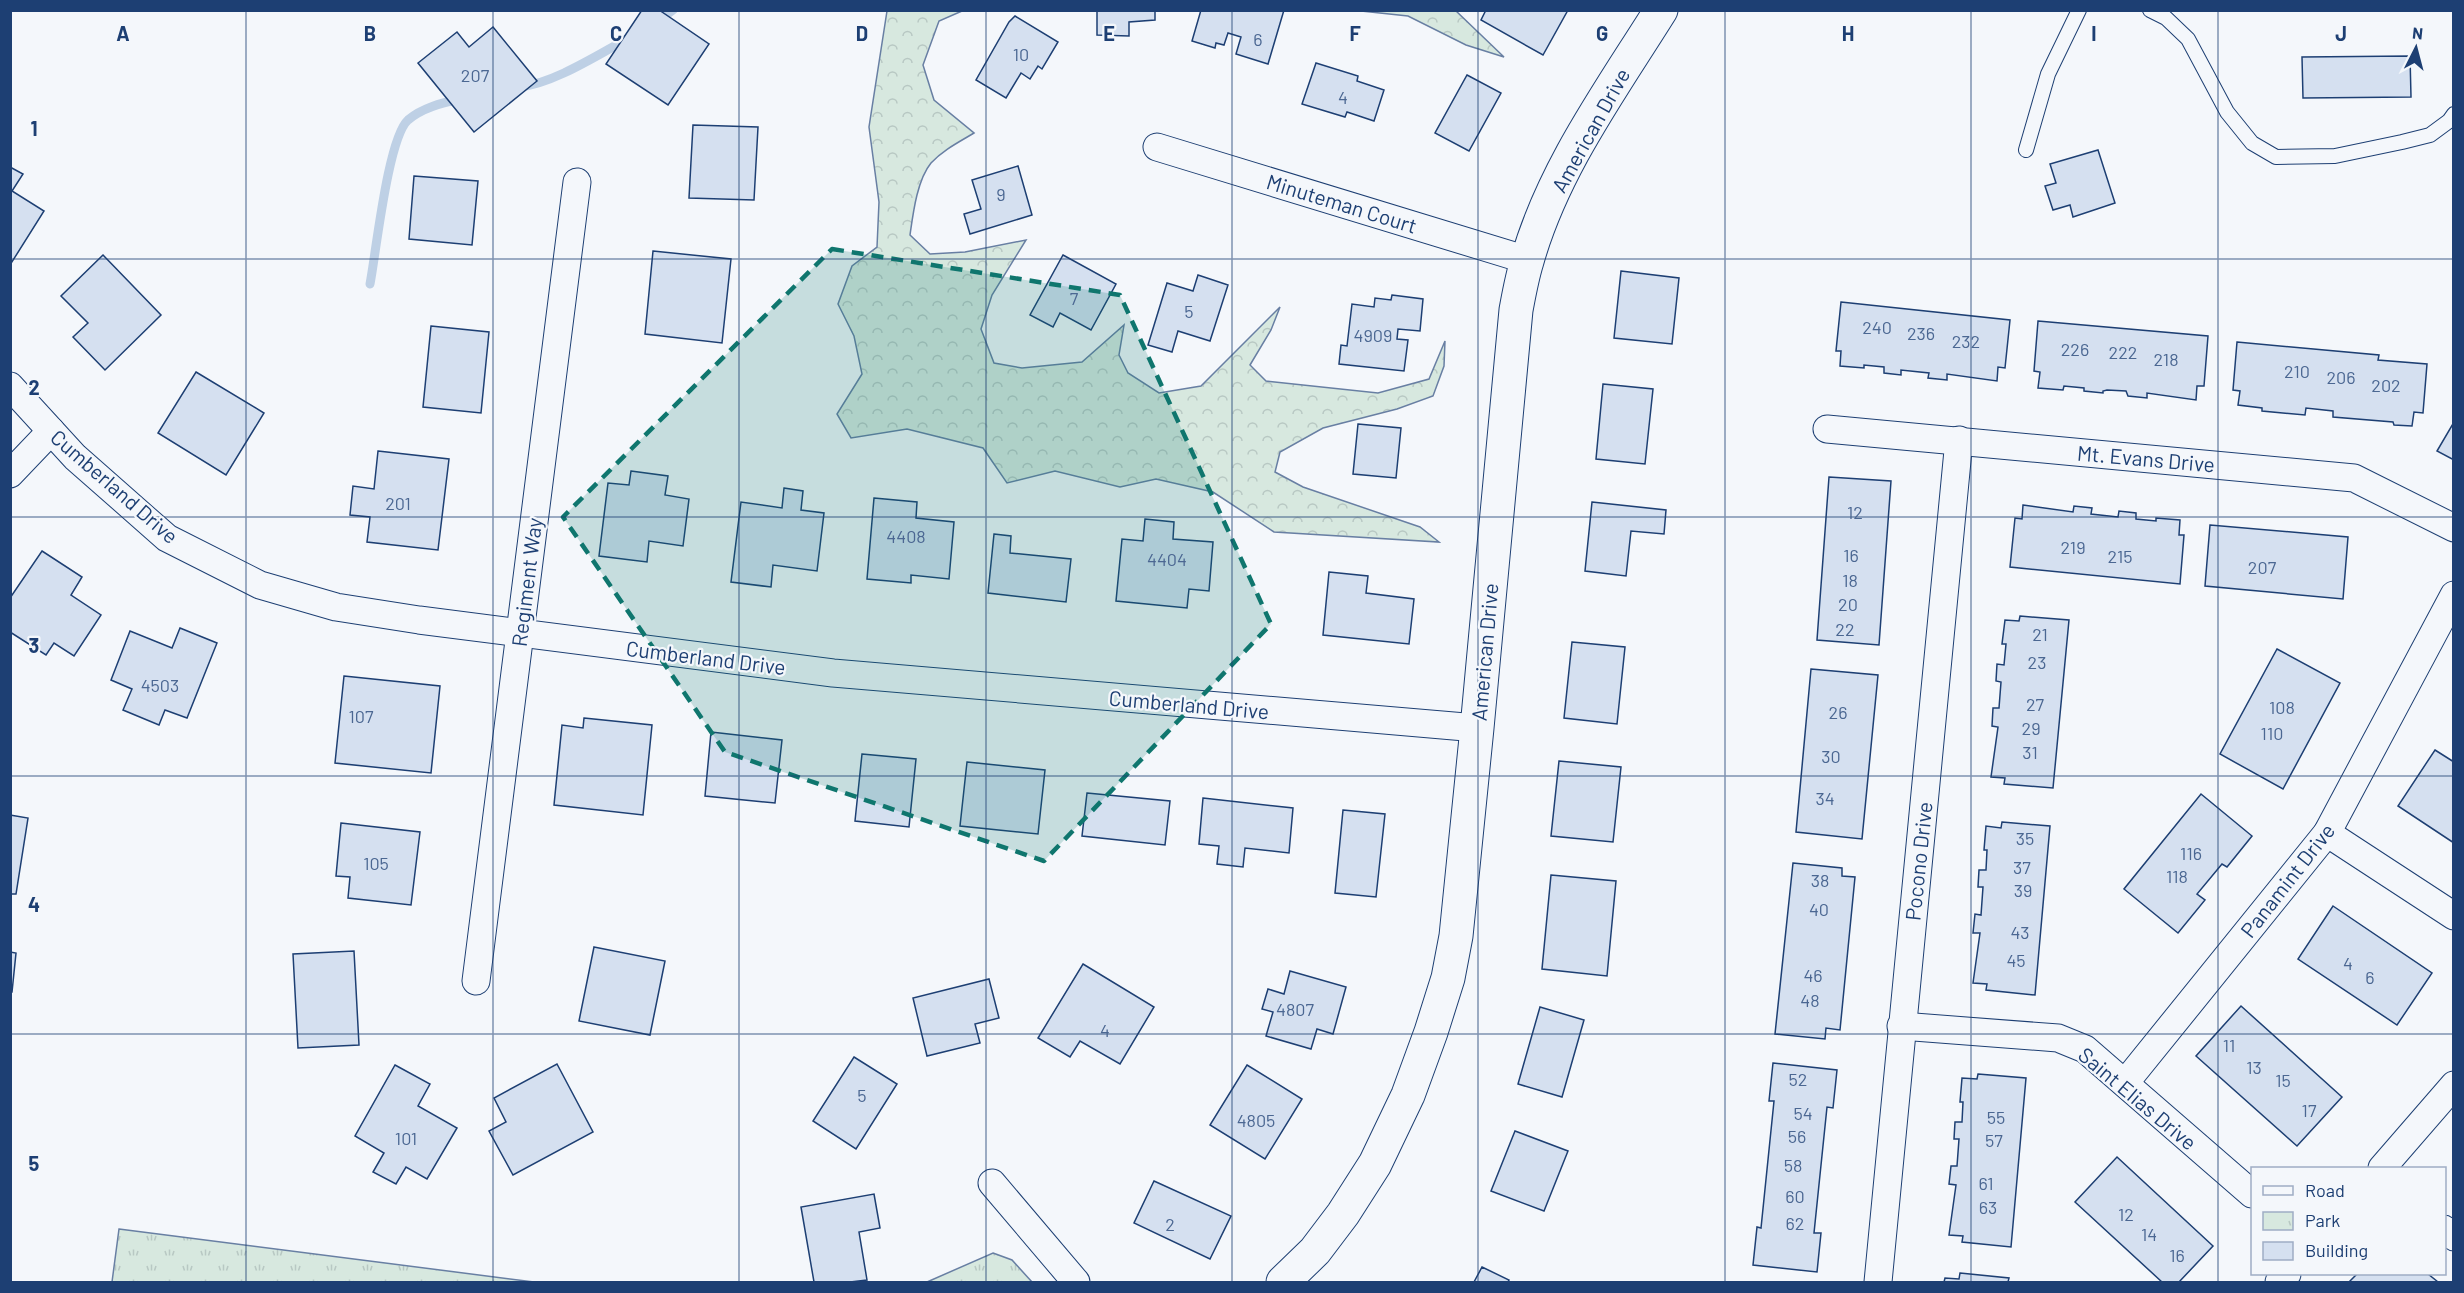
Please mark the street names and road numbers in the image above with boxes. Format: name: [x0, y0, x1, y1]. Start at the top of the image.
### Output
street label: American Drive: [1546, 64, 1634, 196]
street label: Minuteman Court: [1264, 168, 1420, 238]
street label: Cumberland Drive: [46, 424, 184, 548]
street label: Mt. Evans Drive: [2076, 440, 2216, 476]
street label: Regiment Way: [506, 516, 546, 648]
street label: American Drive: [1466, 582, 1502, 722]
street label: Cumberland Drive: [625, 635, 787, 679]
street label: Cumberland Drive: [1108, 685, 1270, 723]
street label: Pocono Drive: [1899, 800, 1937, 922]
street label: Panamint Drive: [2235, 818, 2339, 942]
street label: Saint Elias Drive: [2074, 1041, 2202, 1155]

